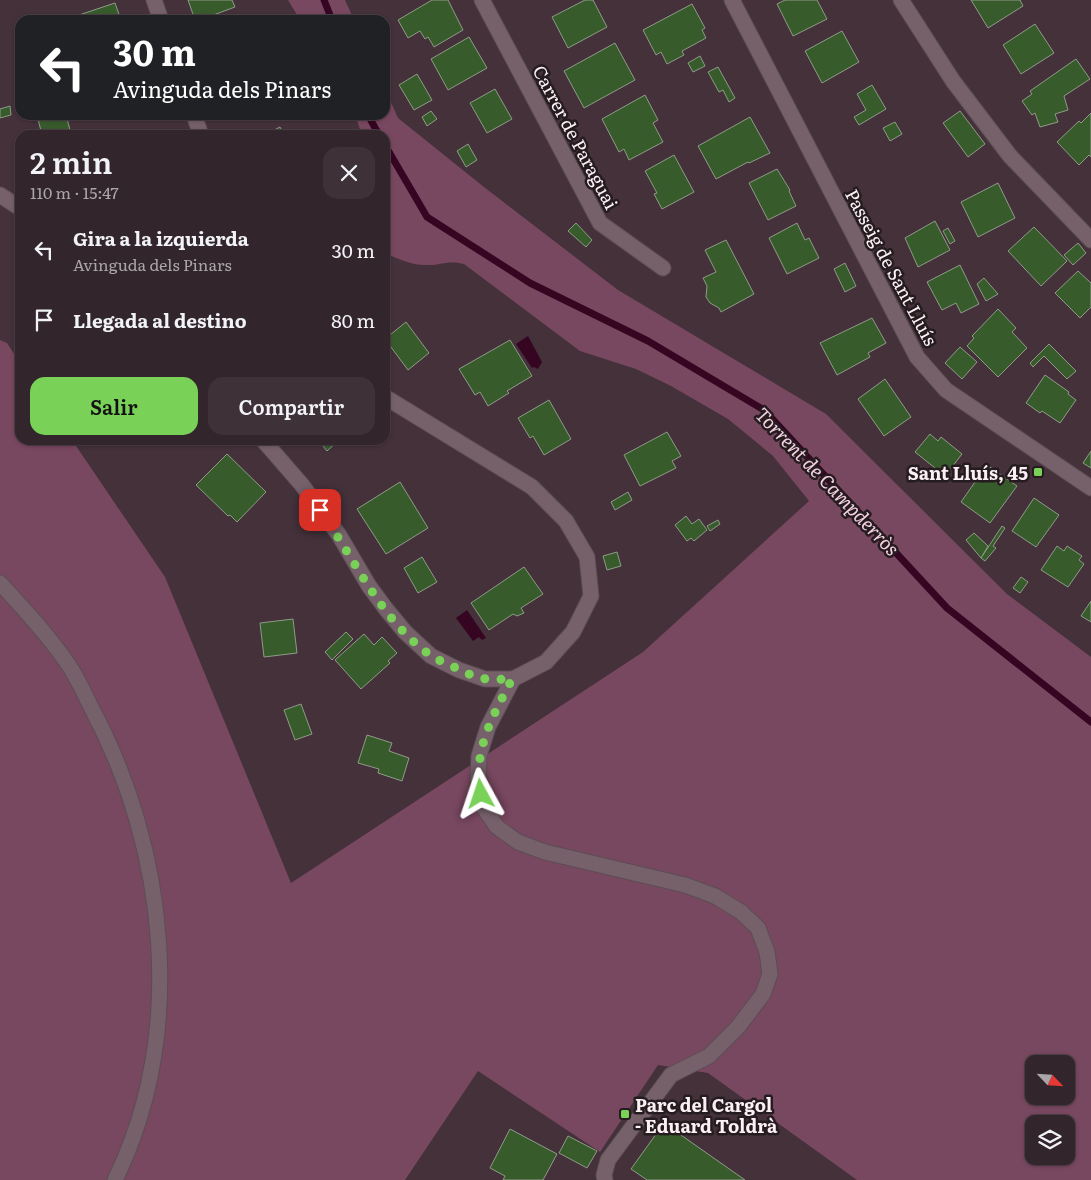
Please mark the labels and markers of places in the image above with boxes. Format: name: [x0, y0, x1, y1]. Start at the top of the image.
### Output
place label: Sant Lluís, 45: [908, 459, 1028, 486]
marker: Sant Lluís, 45: [1032, 466, 1044, 478]
pin: [299, 489, 341, 531]
place label: Parc del Cargol - Eduard Toldrà: [635, 1091, 778, 1139]
marker: Parc del Cargol - Eduard Toldrà: [619, 1108, 631, 1120]

